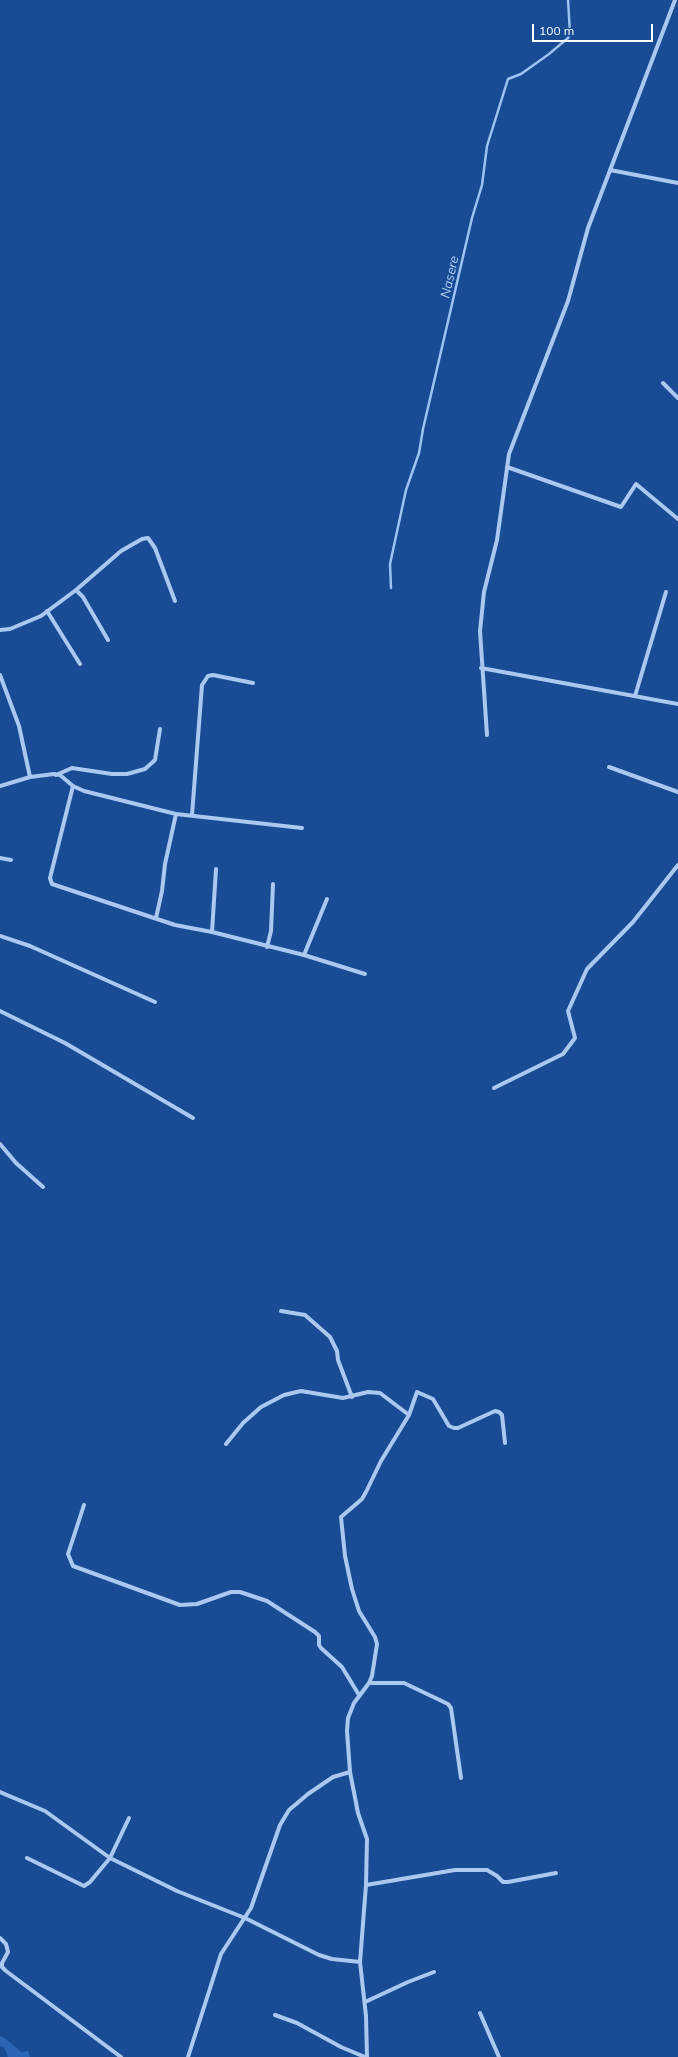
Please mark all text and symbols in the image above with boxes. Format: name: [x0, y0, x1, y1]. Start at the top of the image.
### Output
scale bar: [534, 16, 655, 42]
text: 100 m: [539, 23, 574, 38]
water label: Nasere: [438, 254, 462, 300]

